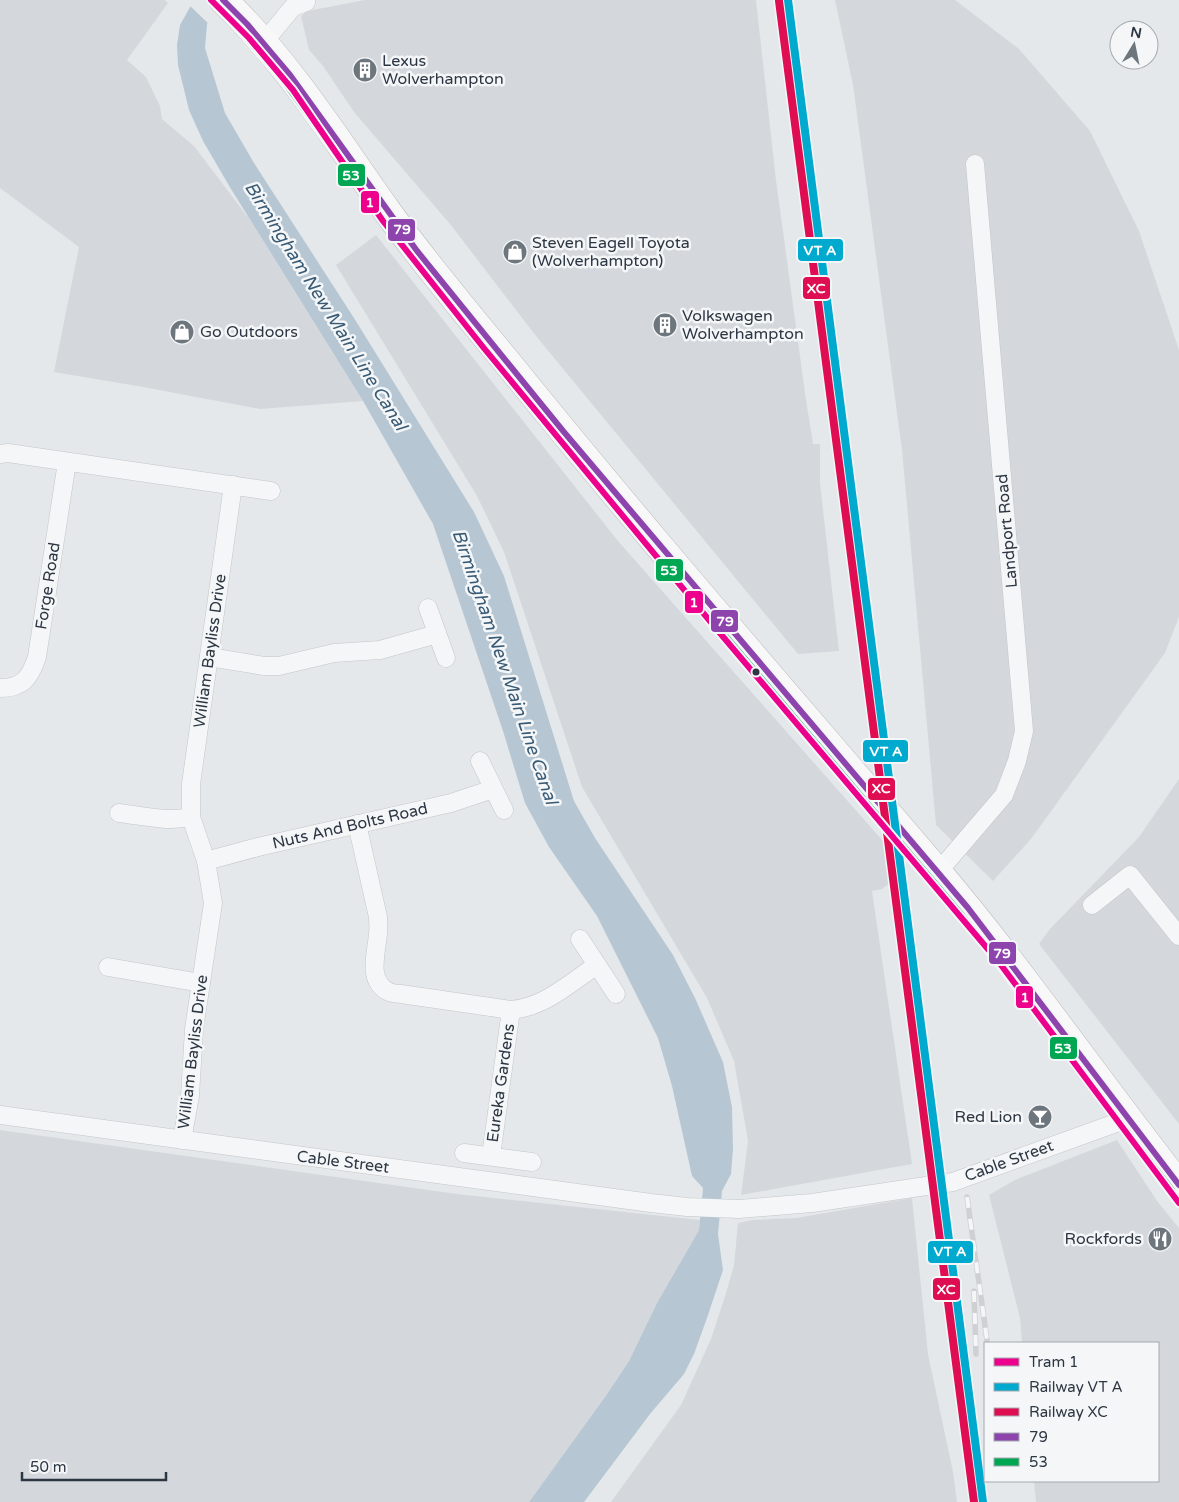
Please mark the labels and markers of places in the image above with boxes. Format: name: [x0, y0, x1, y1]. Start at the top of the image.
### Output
place label: Lexus Wolverhampton: [382, 51, 504, 89]
building icon: Lexus Wolverhampton: [352, 57, 378, 83]
place label: Steven Eagell Toyota (Wolverhampton): [532, 233, 690, 271]
shop icon: Steven Eagell Toyota (Wolverhampton): [502, 239, 528, 265]
place label: Volkswagen Wolverhampton: [682, 306, 804, 344]
building icon: Volkswagen Wolverhampton: [652, 312, 678, 338]
shop icon: Go Outdoors: [169, 319, 195, 345]
place label: Go Outdoors: [200, 322, 298, 342]
unlabelled marker: [751, 667, 761, 677]
bar icon: Red Lion: [1027, 1104, 1053, 1130]
place label: Red Lion: [955, 1107, 1022, 1127]
restaurant icon: Rockfords: [1147, 1226, 1173, 1252]
place label: Rockfords: [1065, 1229, 1142, 1249]

